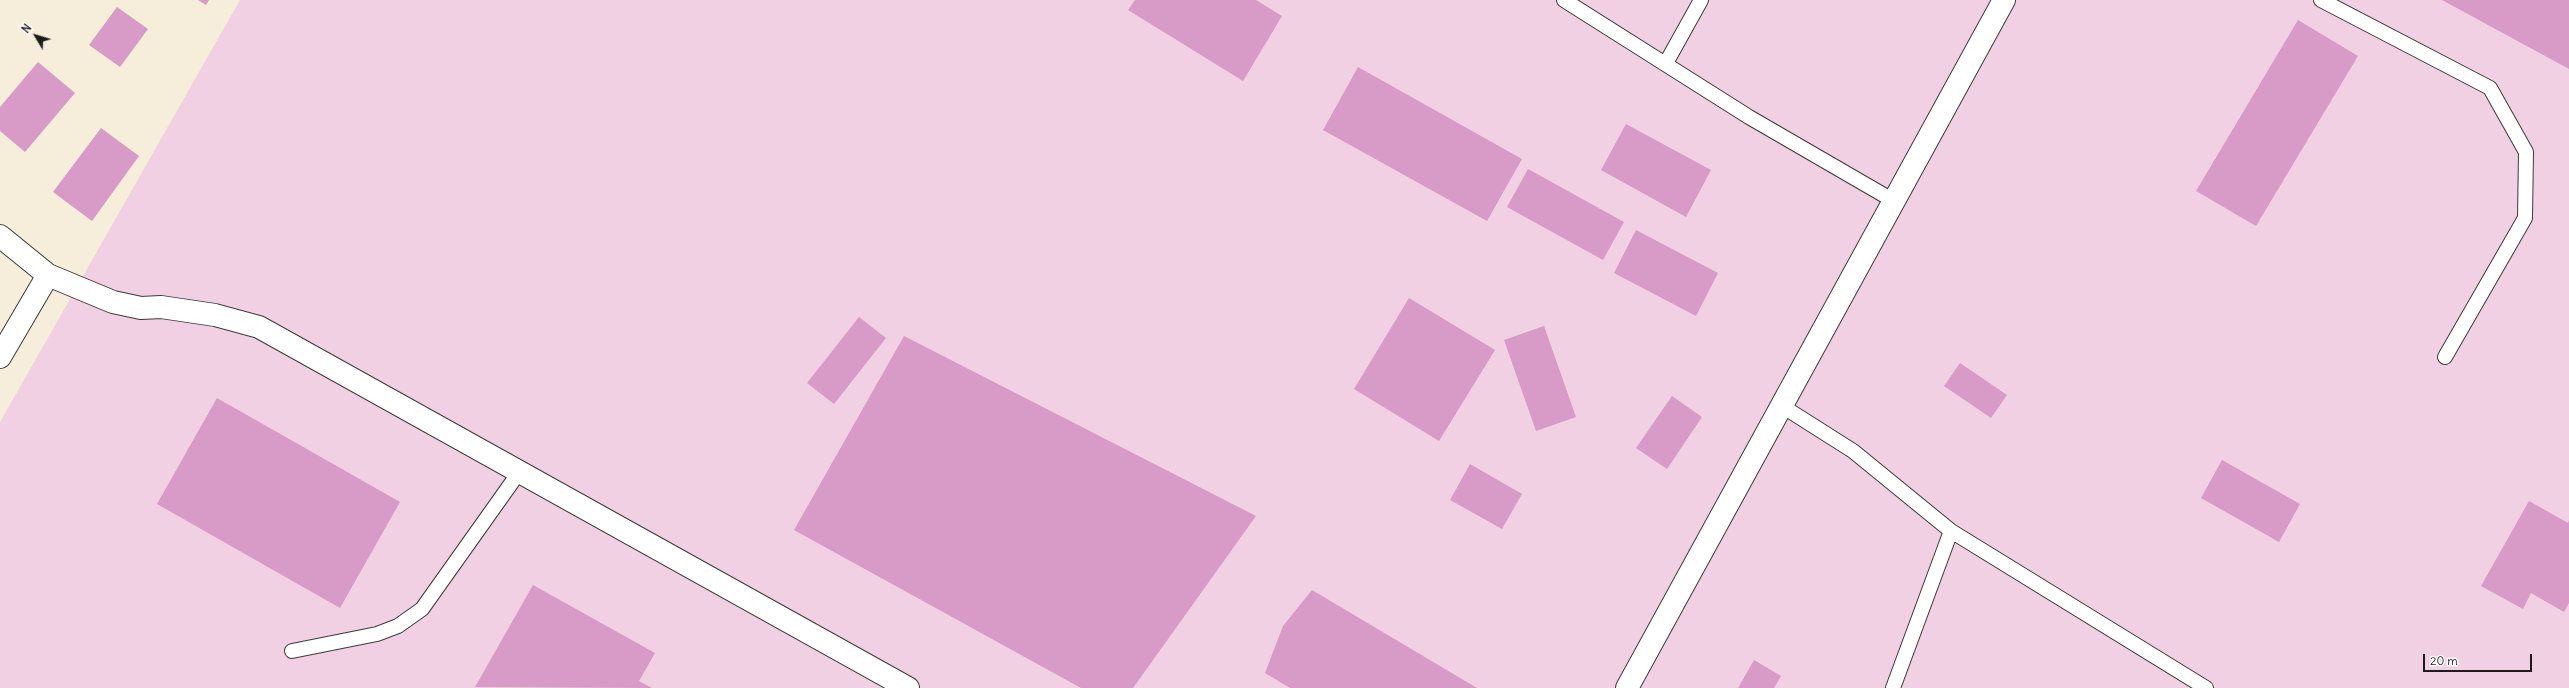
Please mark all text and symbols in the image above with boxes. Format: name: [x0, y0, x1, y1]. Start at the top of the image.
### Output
north arrow: [16, 16, 56, 56]
text: N: [19, 21, 34, 36]
scale bar: [2425, 646, 2534, 672]
text: 20 m: [2430, 653, 2458, 668]

